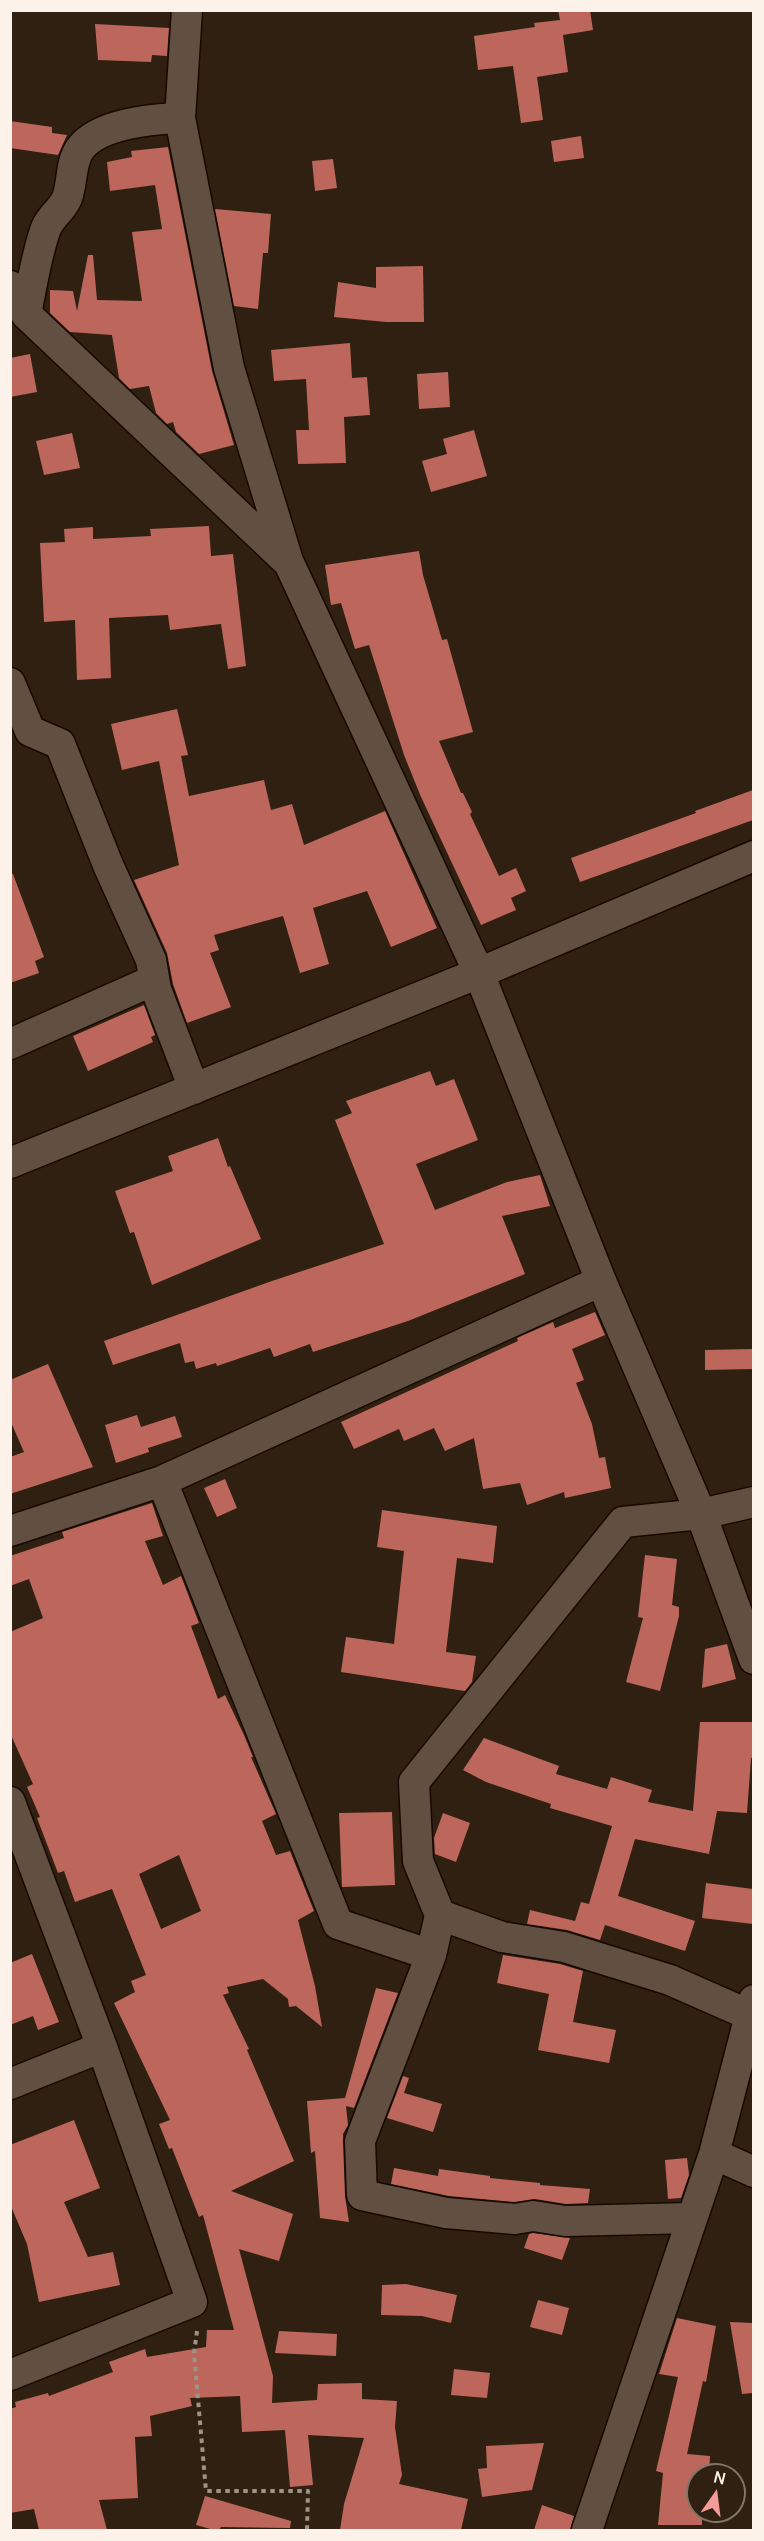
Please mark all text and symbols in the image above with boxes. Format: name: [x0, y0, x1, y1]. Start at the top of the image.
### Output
north arrow: [686, 2463, 746, 2523]
text: N: [712, 2465, 728, 2490]

